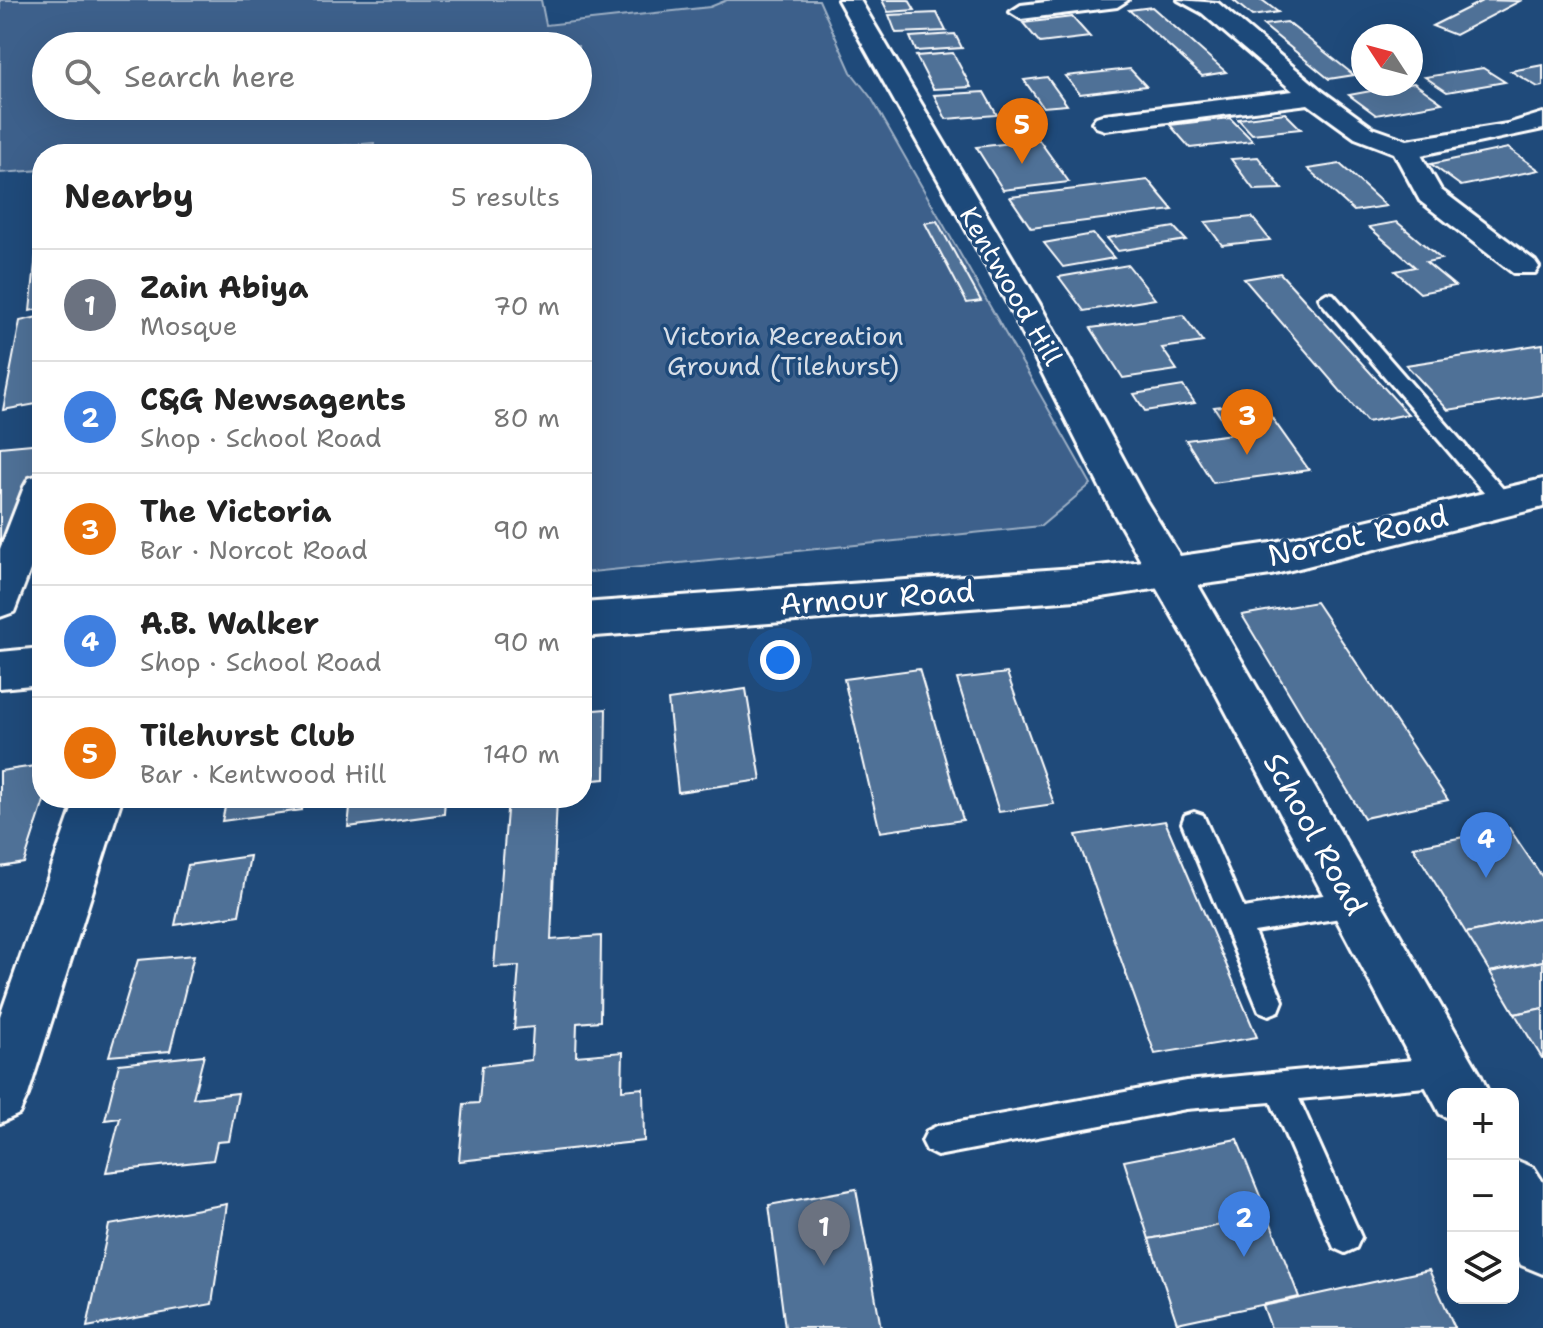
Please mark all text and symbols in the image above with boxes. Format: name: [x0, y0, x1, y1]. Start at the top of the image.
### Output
north arrow: [1351, 24, 1423, 96]
search box: [32, 32, 592, 120]
icon: search: [60, 54, 104, 98]
text: Search here: [124, 56, 295, 97]
pin: 5: [996, 98, 1048, 164]
text: Nearby: [64, 173, 194, 219]
text: 5 results: [451, 179, 560, 214]
street label: Kentwood Hill: [952, 200, 1071, 372]
text: Zain Abiya: [140, 267, 308, 308]
text: 1: [84, 288, 96, 323]
text: 70 m: [493, 288, 560, 323]
text: Mosque: [140, 308, 237, 343]
park label: Victoria Recreation Ground (Tilehurst): [662, 318, 904, 383]
text: C&G Newsagents: [140, 379, 406, 420]
pin: 3: [1221, 389, 1273, 455]
text: 2: [81, 400, 99, 435]
text: 80 m: [493, 400, 560, 435]
text: Shop · School Road: [140, 420, 382, 455]
text: The Victoria: [140, 491, 331, 532]
street label: Norcot Road: [1264, 495, 1452, 576]
text: 3: [81, 512, 99, 547]
text: 90 m: [493, 512, 560, 547]
text: Bar · Norcot Road: [140, 532, 368, 567]
street label: Armour Road: [778, 570, 976, 625]
text: A.B. Walker: [140, 603, 319, 644]
text: 4: [81, 624, 99, 659]
text: 90 m: [493, 624, 560, 659]
your location: [760, 640, 800, 680]
text: Shop · School Road: [140, 644, 382, 679]
text: Tilehurst Club: [140, 715, 355, 756]
text: 5: [82, 736, 98, 771]
text: 140 m: [483, 736, 560, 771]
street label: School Road: [1254, 745, 1377, 922]
text: Bar · Kentwood Hill: [140, 756, 386, 791]
pin: 4: [1460, 812, 1512, 878]
map controls: [1447, 1088, 1519, 1304]
button: +: [1447, 1088, 1519, 1160]
button: −: [1447, 1160, 1519, 1232]
pin: 2: [1218, 1191, 1270, 1257]
pin: 1: [798, 1200, 850, 1266]
button: layers: [1447, 1232, 1519, 1304]

